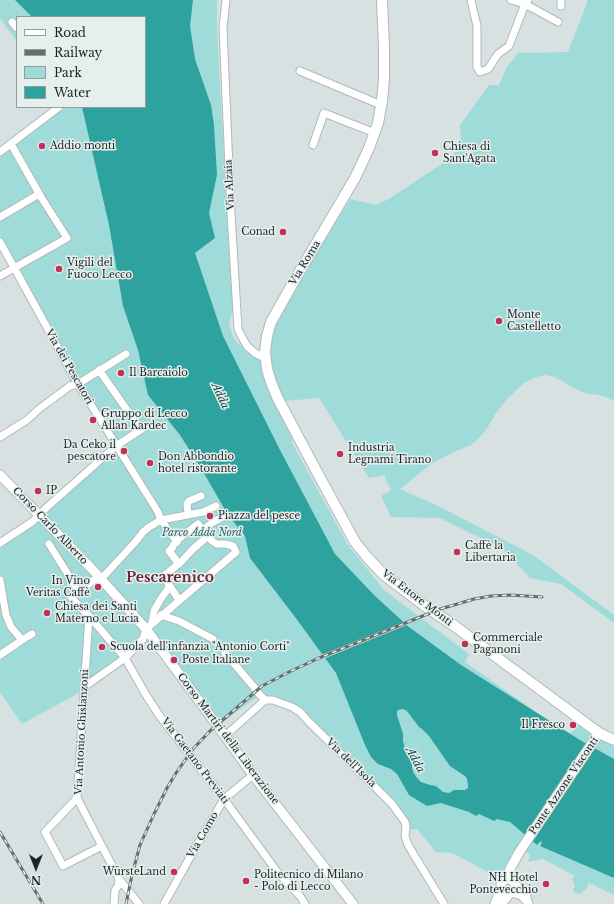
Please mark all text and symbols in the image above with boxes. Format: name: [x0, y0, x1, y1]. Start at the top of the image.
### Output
legend: [16, 16, 146, 108]
text: Road: [54, 25, 86, 40]
text: Railway: [54, 45, 102, 60]
text: Park: [54, 65, 82, 80]
text: Water: [54, 85, 91, 100]
place label: Addio monti: [50, 140, 115, 152]
marker: Addio monti: [37, 141, 47, 151]
place label: Chiesa di Sant'Agata: [443, 141, 496, 164]
marker: Chiesa di Sant'Agata: [430, 148, 440, 158]
street label: Via Alzaia: [223, 159, 237, 211]
place label: Conad: [241, 226, 275, 238]
marker: Conad: [278, 227, 288, 237]
street label: Via Roma: [287, 238, 323, 288]
place label: Vigili del Fuoco Lecco: [67, 257, 132, 280]
marker: Vigili del Fuoco Lecco: [54, 264, 64, 274]
place label: Monte Castelletto: [507, 309, 561, 332]
marker: Monte Castelletto: [494, 316, 504, 326]
street label: Via dei Pescatori: [43, 327, 95, 407]
place label: Il Barcaiolo: [129, 367, 188, 379]
marker: Il Barcaiolo: [116, 368, 126, 378]
water label: Adda: [208, 381, 232, 411]
place label: Gruppo di Lecco Allan Kardec: [101, 408, 187, 432]
marker: Gruppo di Lecco Allan Kardec: [88, 415, 98, 425]
place label: Da Ceko il pescatore: [63, 439, 116, 462]
place label: Industria Legnami Tirano: [348, 442, 431, 466]
marker: Da Ceko il pescatore: [119, 446, 129, 456]
marker: Industria Legnami Tirano: [335, 449, 345, 459]
place label: Don Abbondio hotel ristorante: [158, 451, 237, 474]
marker: Don Abbondio hotel ristorante: [145, 458, 155, 468]
street label: Corso Carlo Alberto: [10, 485, 90, 567]
place label: IP: [46, 485, 57, 497]
marker: IP: [33, 486, 43, 496]
place label: Piazza del pesce: [218, 510, 300, 522]
marker: Piazza del pesce: [205, 511, 215, 521]
park label: Parco Adda Nord: [162, 527, 242, 539]
place label: Caffè la Libertaria: [465, 540, 516, 564]
marker: Caffè la Libertaria: [452, 547, 462, 557]
street label: Via Ettore Monti: [379, 567, 455, 629]
district label: Pescarenico: [126, 570, 214, 586]
place label: In Vino Veritas Caffè: [26, 575, 90, 598]
marker: In Vino Veritas Caffè: [93, 582, 103, 592]
place label: Chiesa dei Santi Materno e Lucia: [55, 601, 139, 624]
marker: Chiesa dei Santi Materno e Lucia: [42, 608, 52, 618]
place label: Commerciale Paganoni: [473, 632, 543, 656]
marker: Commerciale Paganoni: [460, 639, 470, 649]
place label: Scuola dell'infanzia "Antonio Corti": [110, 641, 290, 653]
marker: Scuola dell'infanzia "Antonio Corti": [97, 642, 107, 652]
place label: Poste Italiane: [182, 654, 250, 666]
marker: Poste Italiane: [169, 655, 179, 665]
street label: Via Antonio Ghislanzoni: [73, 669, 91, 795]
street label: Corso Martiri della Liberazione: [175, 671, 281, 807]
street label: Via Gaetano Previati: [159, 716, 231, 806]
place label: Il Fresco: [521, 719, 565, 731]
marker: Il Fresco: [568, 720, 578, 730]
street label: Ponte Azzone Visconti: [527, 735, 601, 837]
street label: Via dell'Isola: [324, 736, 378, 790]
water label: Adda: [403, 745, 427, 775]
street label: Via Como: [185, 810, 221, 860]
north arrow: [16, 848, 56, 888]
place label: WürsteLand: [103, 866, 166, 878]
marker: WürsteLand: [169, 867, 179, 877]
place label: Politecnico di Milano - Polo di Lecco: [254, 869, 363, 892]
place label: NH Hotel Pontevecchio: [469, 872, 538, 896]
text: N: [31, 873, 41, 887]
marker: Politecnico di Milano - Polo di Lecco: [241, 876, 251, 886]
marker: NH Hotel Pontevecchio: [541, 879, 551, 889]

